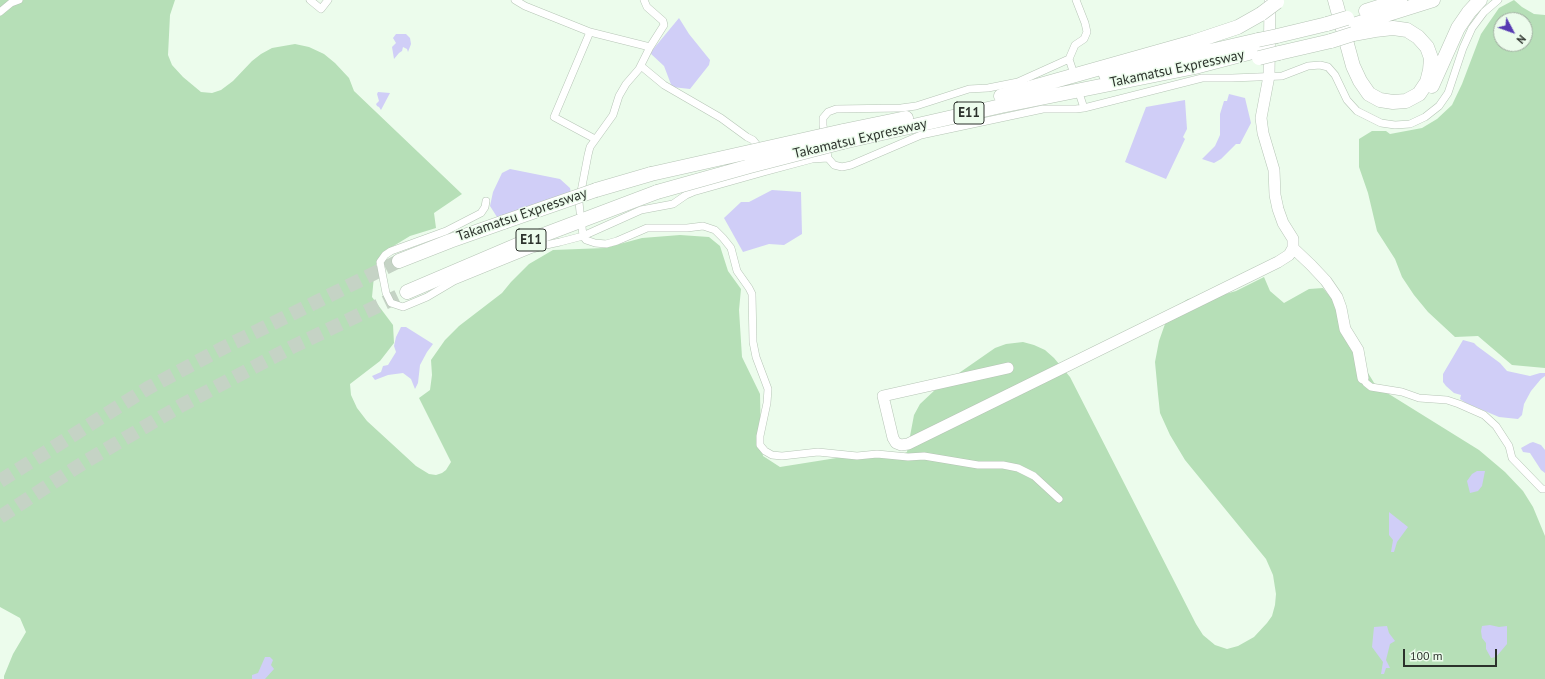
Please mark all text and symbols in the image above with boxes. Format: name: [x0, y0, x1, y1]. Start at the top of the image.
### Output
north arrow: [1493, 12, 1533, 52]
text: N: [1514, 32, 1529, 47]
street label: Takamatsu Expressway: [1108, 47, 1246, 91]
road number: E11: [954, 102, 984, 124]
street label: Takamatsu Expressway: [791, 115, 929, 163]
street label: Takamatsu Expressway: [455, 185, 589, 245]
road number: E11: [516, 229, 546, 251]
scale bar: [1405, 641, 1499, 667]
text: 100 m: [1410, 648, 1443, 663]

